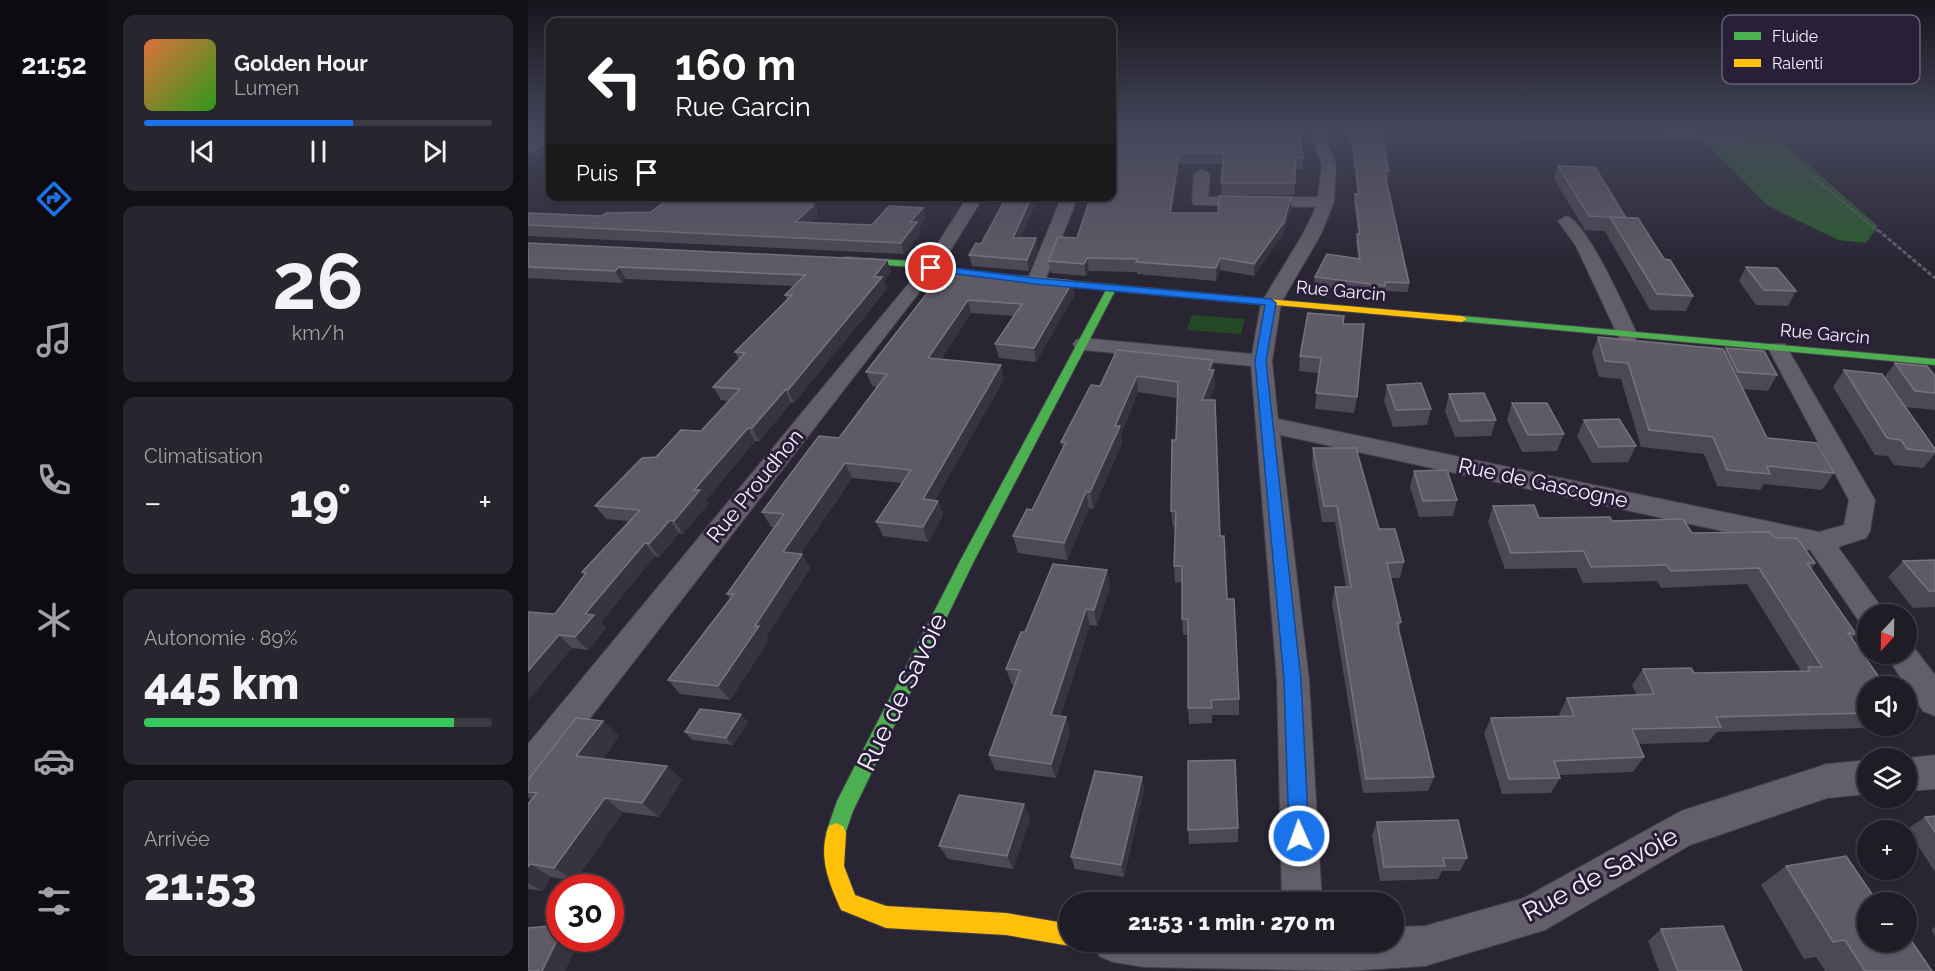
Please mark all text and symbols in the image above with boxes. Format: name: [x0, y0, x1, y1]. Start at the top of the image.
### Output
legend: [1722, 15, 1920, 84]
text: Fluide: [1772, 27, 1818, 46]
text: 160 m: [675, 41, 796, 90]
icon: left: [576, 42, 654, 120]
text: 21:52: [21, 49, 87, 80]
text: Golden Hour: [234, 50, 368, 76]
text: Ralenti: [1772, 54, 1823, 73]
text: Lumen: [234, 76, 299, 100]
text: Rue Garcin: [675, 91, 811, 122]
icon: previous: [186, 135, 219, 168]
icon: pause: [302, 135, 335, 168]
icon: next: [418, 135, 451, 168]
icon: arrive: [630, 156, 663, 189]
text: Puis: [576, 160, 618, 186]
icon: directions: [33, 178, 75, 220]
text: 26: [272, 236, 364, 327]
pin: [905, 242, 956, 293]
icon: arrive: [914, 251, 947, 284]
street label: Rue Garcin: [1295, 276, 1387, 305]
icon: music: [33, 319, 75, 361]
street label: Rue Garcin: [1779, 319, 1871, 348]
text: km/h: [292, 321, 344, 345]
street label: Rue Proudhon: [701, 424, 808, 547]
text: Climatisation: [144, 444, 263, 468]
street label: Rue de Gascogne: [1456, 452, 1630, 513]
icon: phone: [33, 459, 75, 501]
text: 19°: [289, 475, 351, 528]
text: −: [144, 483, 162, 522]
text: +: [478, 483, 492, 522]
icon: climate: [33, 599, 75, 641]
north arrow: [1857, 604, 1917, 664]
map controls: [1857, 604, 1917, 952]
street label: Rue de Savoie: [851, 608, 953, 776]
text: Autonomie · 89%: [144, 626, 297, 650]
text: 445 km: [144, 657, 299, 710]
button: sound: [1857, 676, 1917, 736]
icon: car: [33, 740, 75, 782]
button: layers: [1857, 748, 1917, 808]
position arrow: [1267, 804, 1331, 868]
street label: Rue de Savoie: [1517, 820, 1683, 928]
button: +: [1857, 820, 1917, 880]
text: Arrivée: [144, 827, 210, 851]
text: 21:53: [144, 858, 256, 911]
speed limit sign: 30: [546, 874, 624, 952]
icon: filters: [33, 880, 75, 922]
button: −: [1857, 892, 1917, 952]
text: 21:53 · 1 min · 270 m: [1128, 909, 1335, 935]

